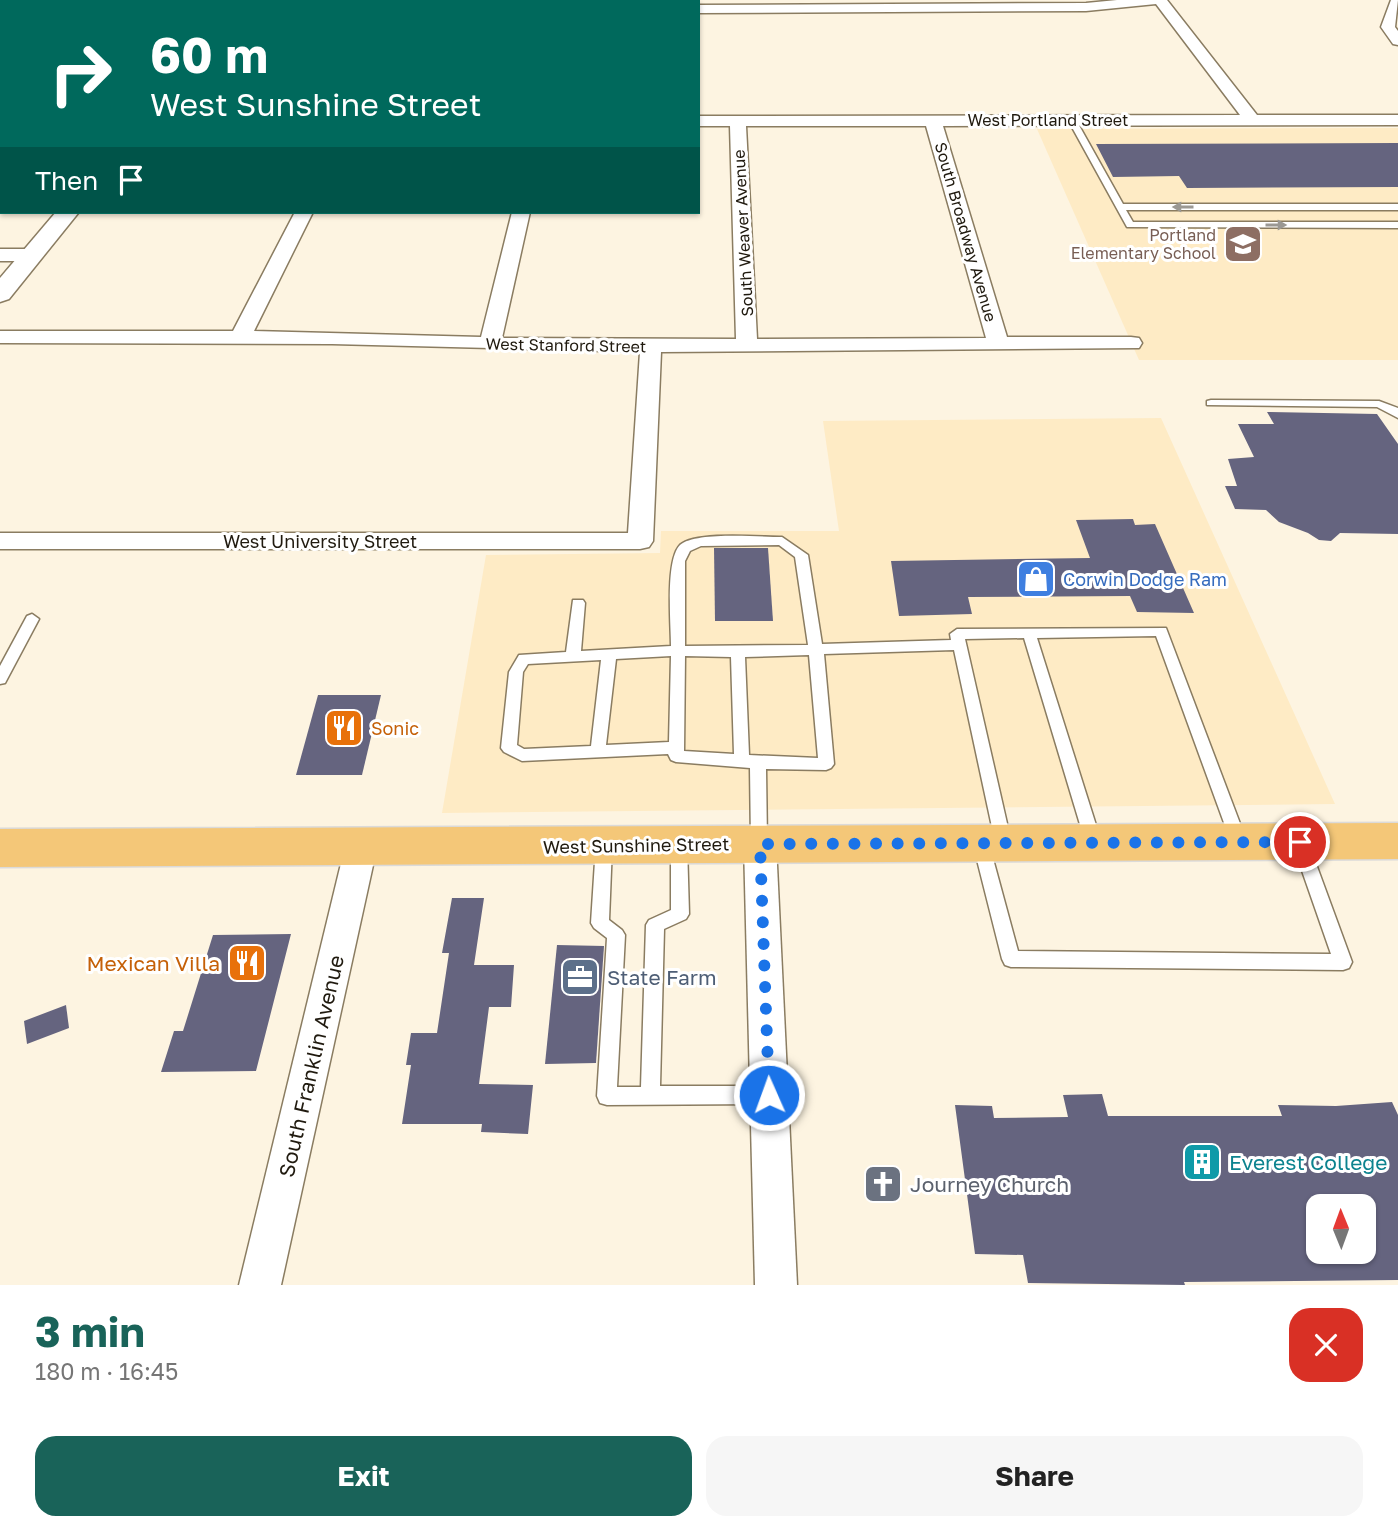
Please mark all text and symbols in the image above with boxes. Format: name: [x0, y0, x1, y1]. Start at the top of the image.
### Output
text: 60 m: [150, 25, 268, 84]
icon: right: [35, 28, 126, 119]
text: West Sunshine Street: [150, 85, 481, 123]
street label: West Portland Street: [968, 110, 1128, 130]
street label: South Broadway Avenue: [931, 140, 1001, 324]
street label: South Weaver Avenue: [729, 149, 757, 317]
icon: arrive: [112, 161, 150, 199]
text: Then: [35, 165, 98, 196]
one-way arrow: [1172, 201, 1194, 213]
one-way arrow: [1265, 219, 1287, 231]
school or university icon: Portland Elementary School: [1222, 223, 1264, 265]
place label: Portland Elementary School: [1071, 225, 1216, 263]
street label: West Stanford Street: [486, 334, 646, 356]
street label: West University Street: [223, 530, 417, 552]
shop icon: Corwin Dodge Ram: [1015, 558, 1057, 600]
place label: Corwin Dodge Ram: [1063, 568, 1227, 590]
restaurant icon: Sonic: [323, 707, 365, 749]
place label: Sonic: [371, 717, 419, 739]
pin: [1270, 812, 1330, 872]
icon: arrive: [1281, 823, 1319, 861]
street label: West Sunshine Street: [543, 832, 729, 858]
restaurant icon: Mexican Villa: [226, 942, 268, 984]
place label: Mexican Villa: [87, 950, 220, 976]
street label: South Franklin Avenue: [273, 952, 349, 1180]
office icon: State Farm: [559, 956, 601, 998]
place label: State Farm: [607, 964, 717, 990]
position arrow: [732, 1058, 806, 1132]
building icon: Everest College: [1181, 1141, 1223, 1183]
place label: Everest College: [1229, 1149, 1387, 1175]
church icon: Journey Church: [862, 1163, 904, 1205]
place label: Journey Church: [910, 1171, 1069, 1197]
north arrow: [1306, 1194, 1376, 1264]
map controls: [1306, 1194, 1376, 1264]
text: 3 min: [35, 1306, 145, 1356]
button: close: [1289, 1308, 1363, 1382]
text: 180 m · 16:45: [35, 1357, 178, 1385]
button: Exit: [35, 1436, 692, 1516]
button: Share: [706, 1436, 1363, 1516]

